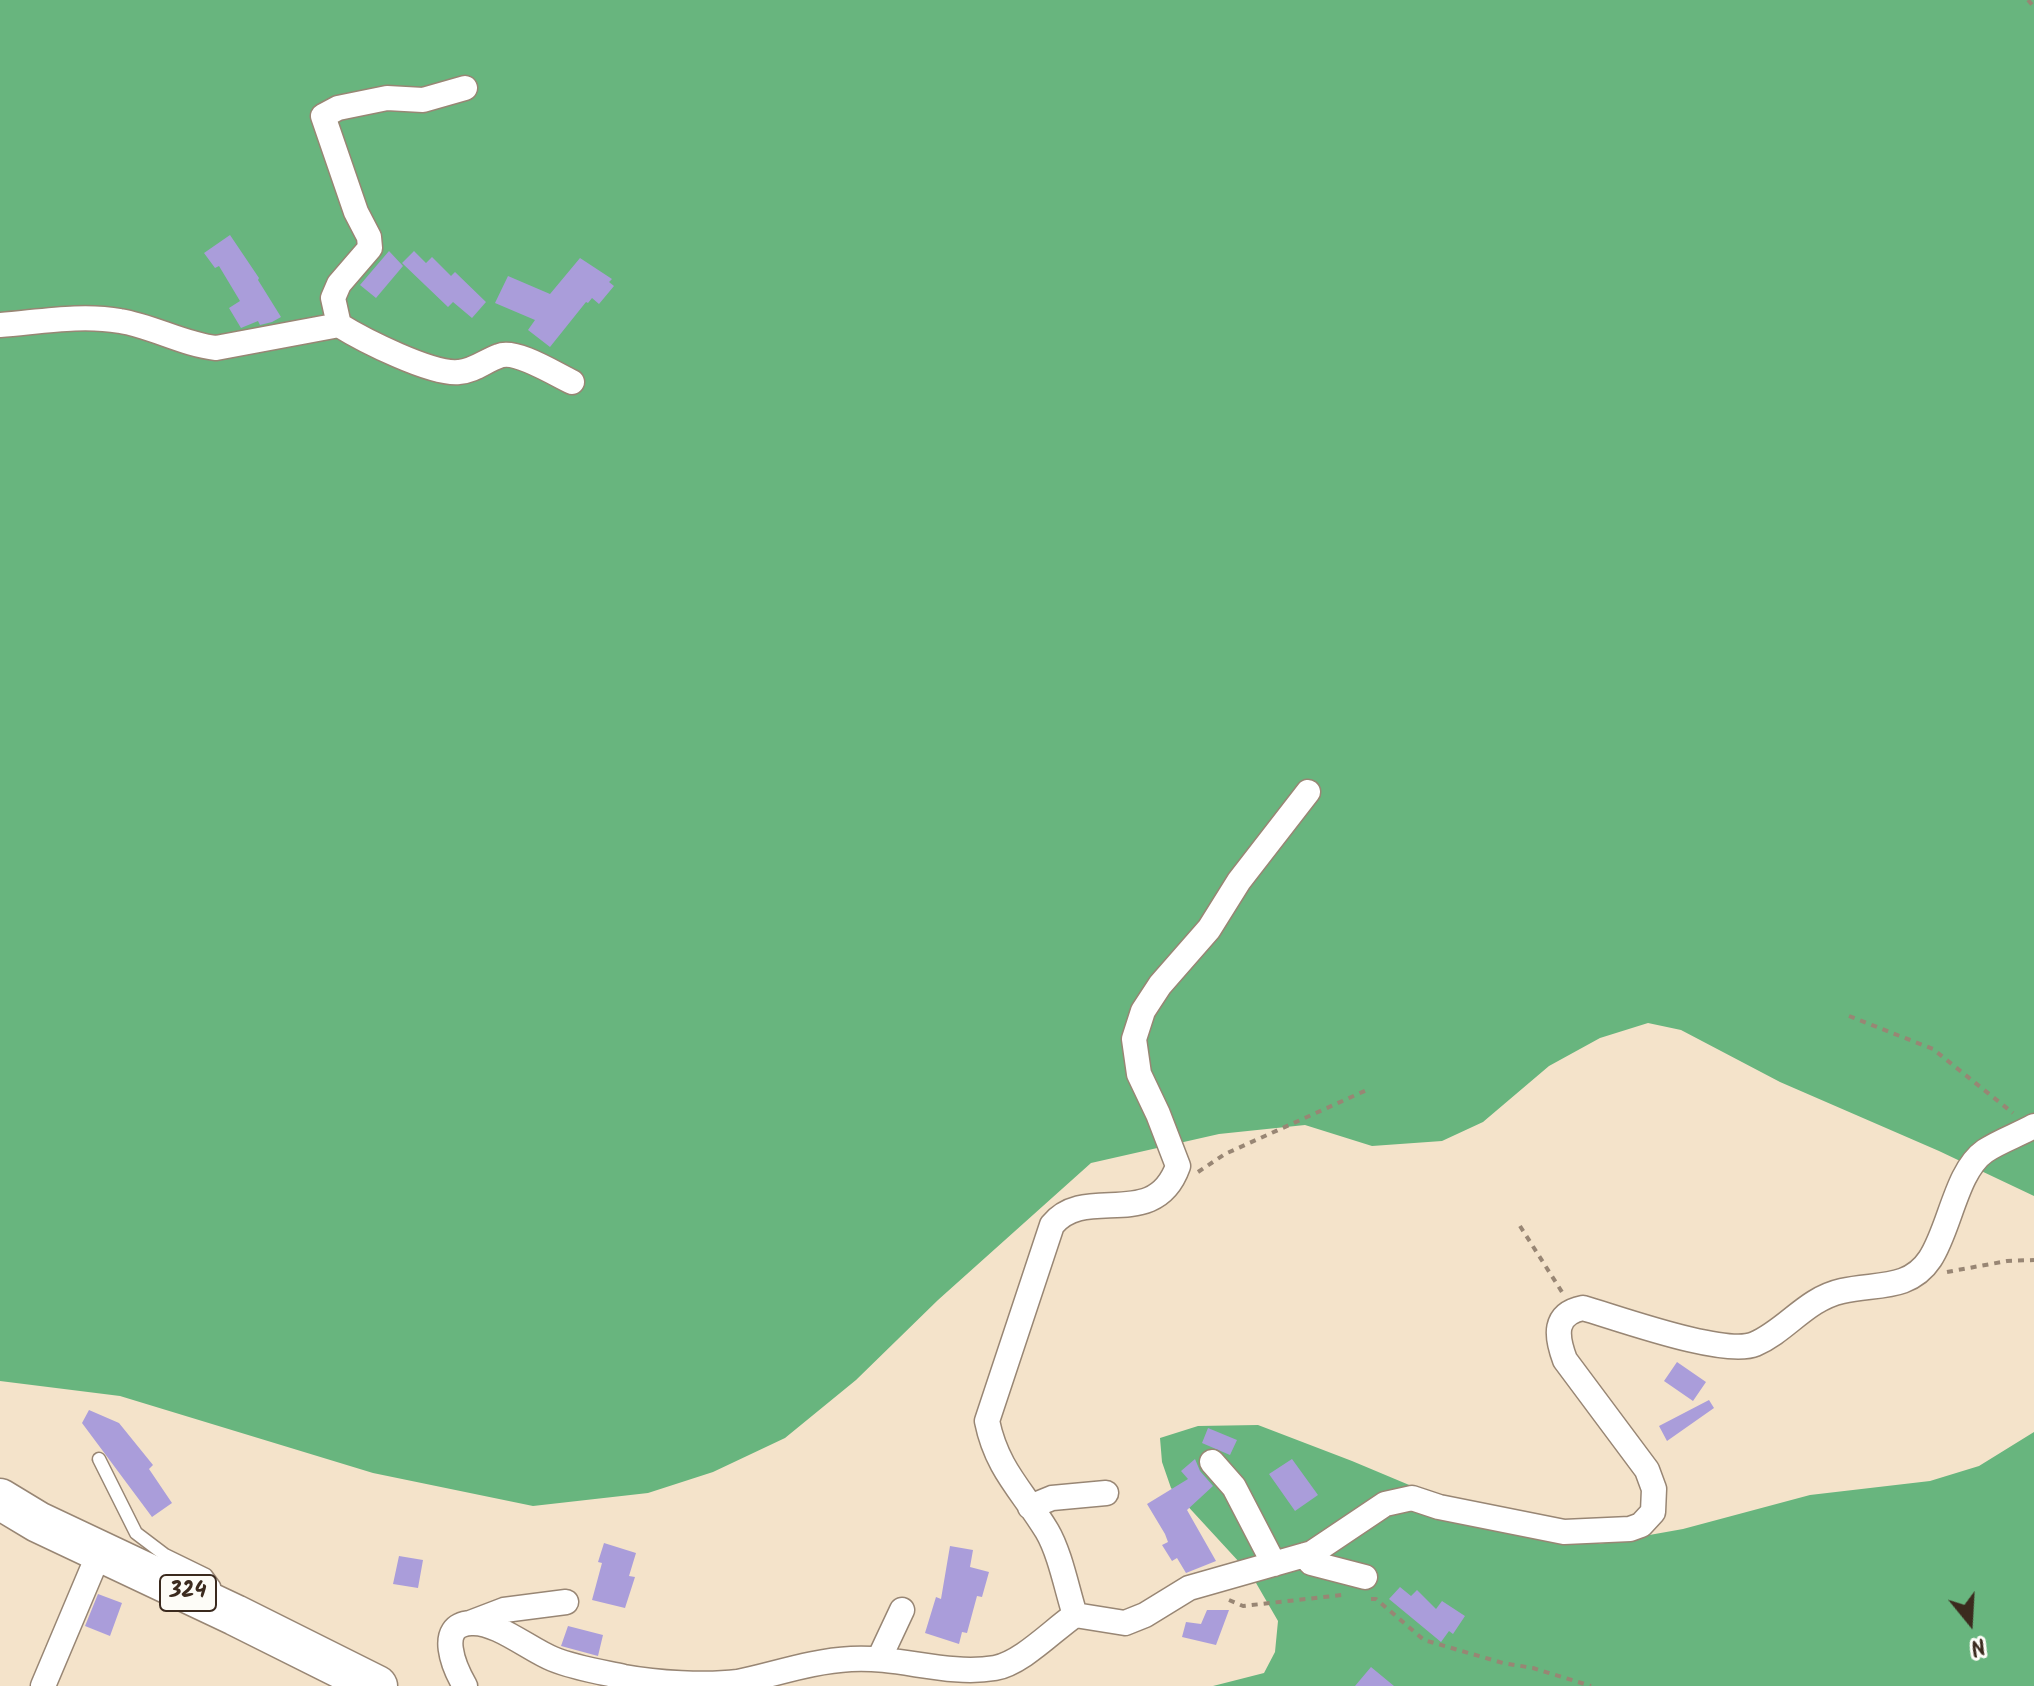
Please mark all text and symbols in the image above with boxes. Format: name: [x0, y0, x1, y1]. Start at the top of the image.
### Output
road number: 324: [160, 1575, 216, 1611]
north arrow: [1930, 1582, 2010, 1662]
text: N: [1966, 1627, 1990, 1664]

